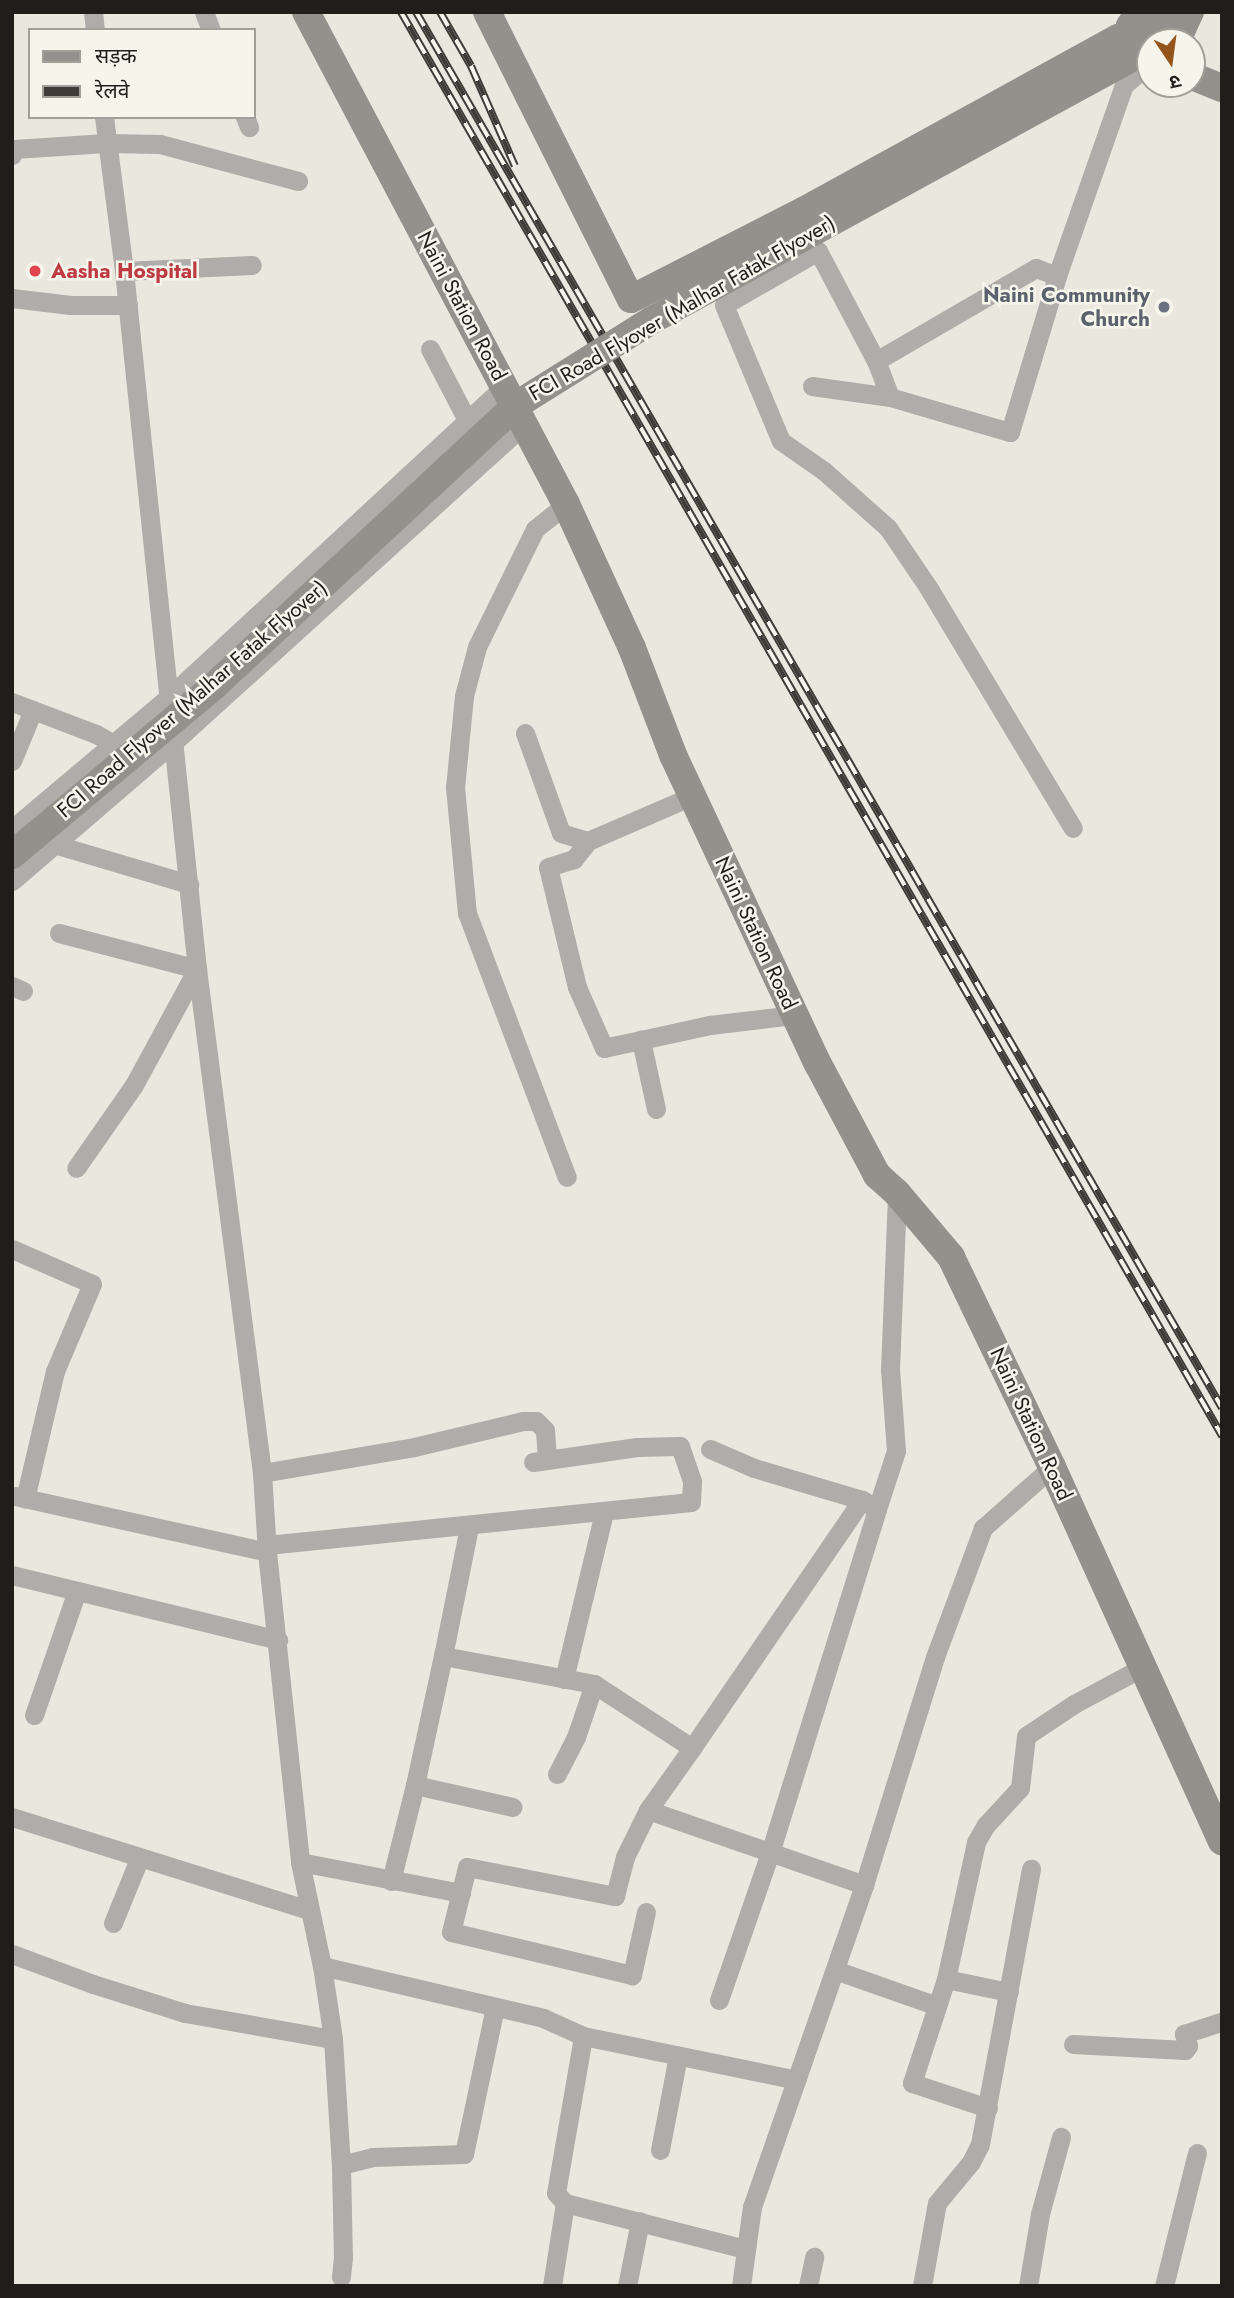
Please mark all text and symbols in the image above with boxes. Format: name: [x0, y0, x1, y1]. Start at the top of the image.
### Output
legend: [28, 28, 256, 119]
north arrow: [1136, 28, 1206, 98]
text: सड़क: [95, 41, 137, 71]
text: उ: [1167, 68, 1184, 96]
text: रेलवे: [95, 76, 130, 106]
street label: FCI Road Flyover (Malhar Fatak Flyover): [525, 210, 839, 406]
street label: Naini Station Road: [412, 227, 512, 385]
place label: Aasha Hospital: [51, 258, 198, 284]
marker: Aasha Hospital: [25, 261, 45, 281]
place label: Naini Community Church: [983, 282, 1150, 332]
marker: Naini Community Church: [1156, 299, 1172, 315]
street label: FCI Road Flyover (Malhar Fatak Flyover): [52, 575, 332, 823]
street label: Naini Station Road: [710, 853, 802, 1013]
street label: Naini Station Road: [985, 1344, 1077, 1504]

